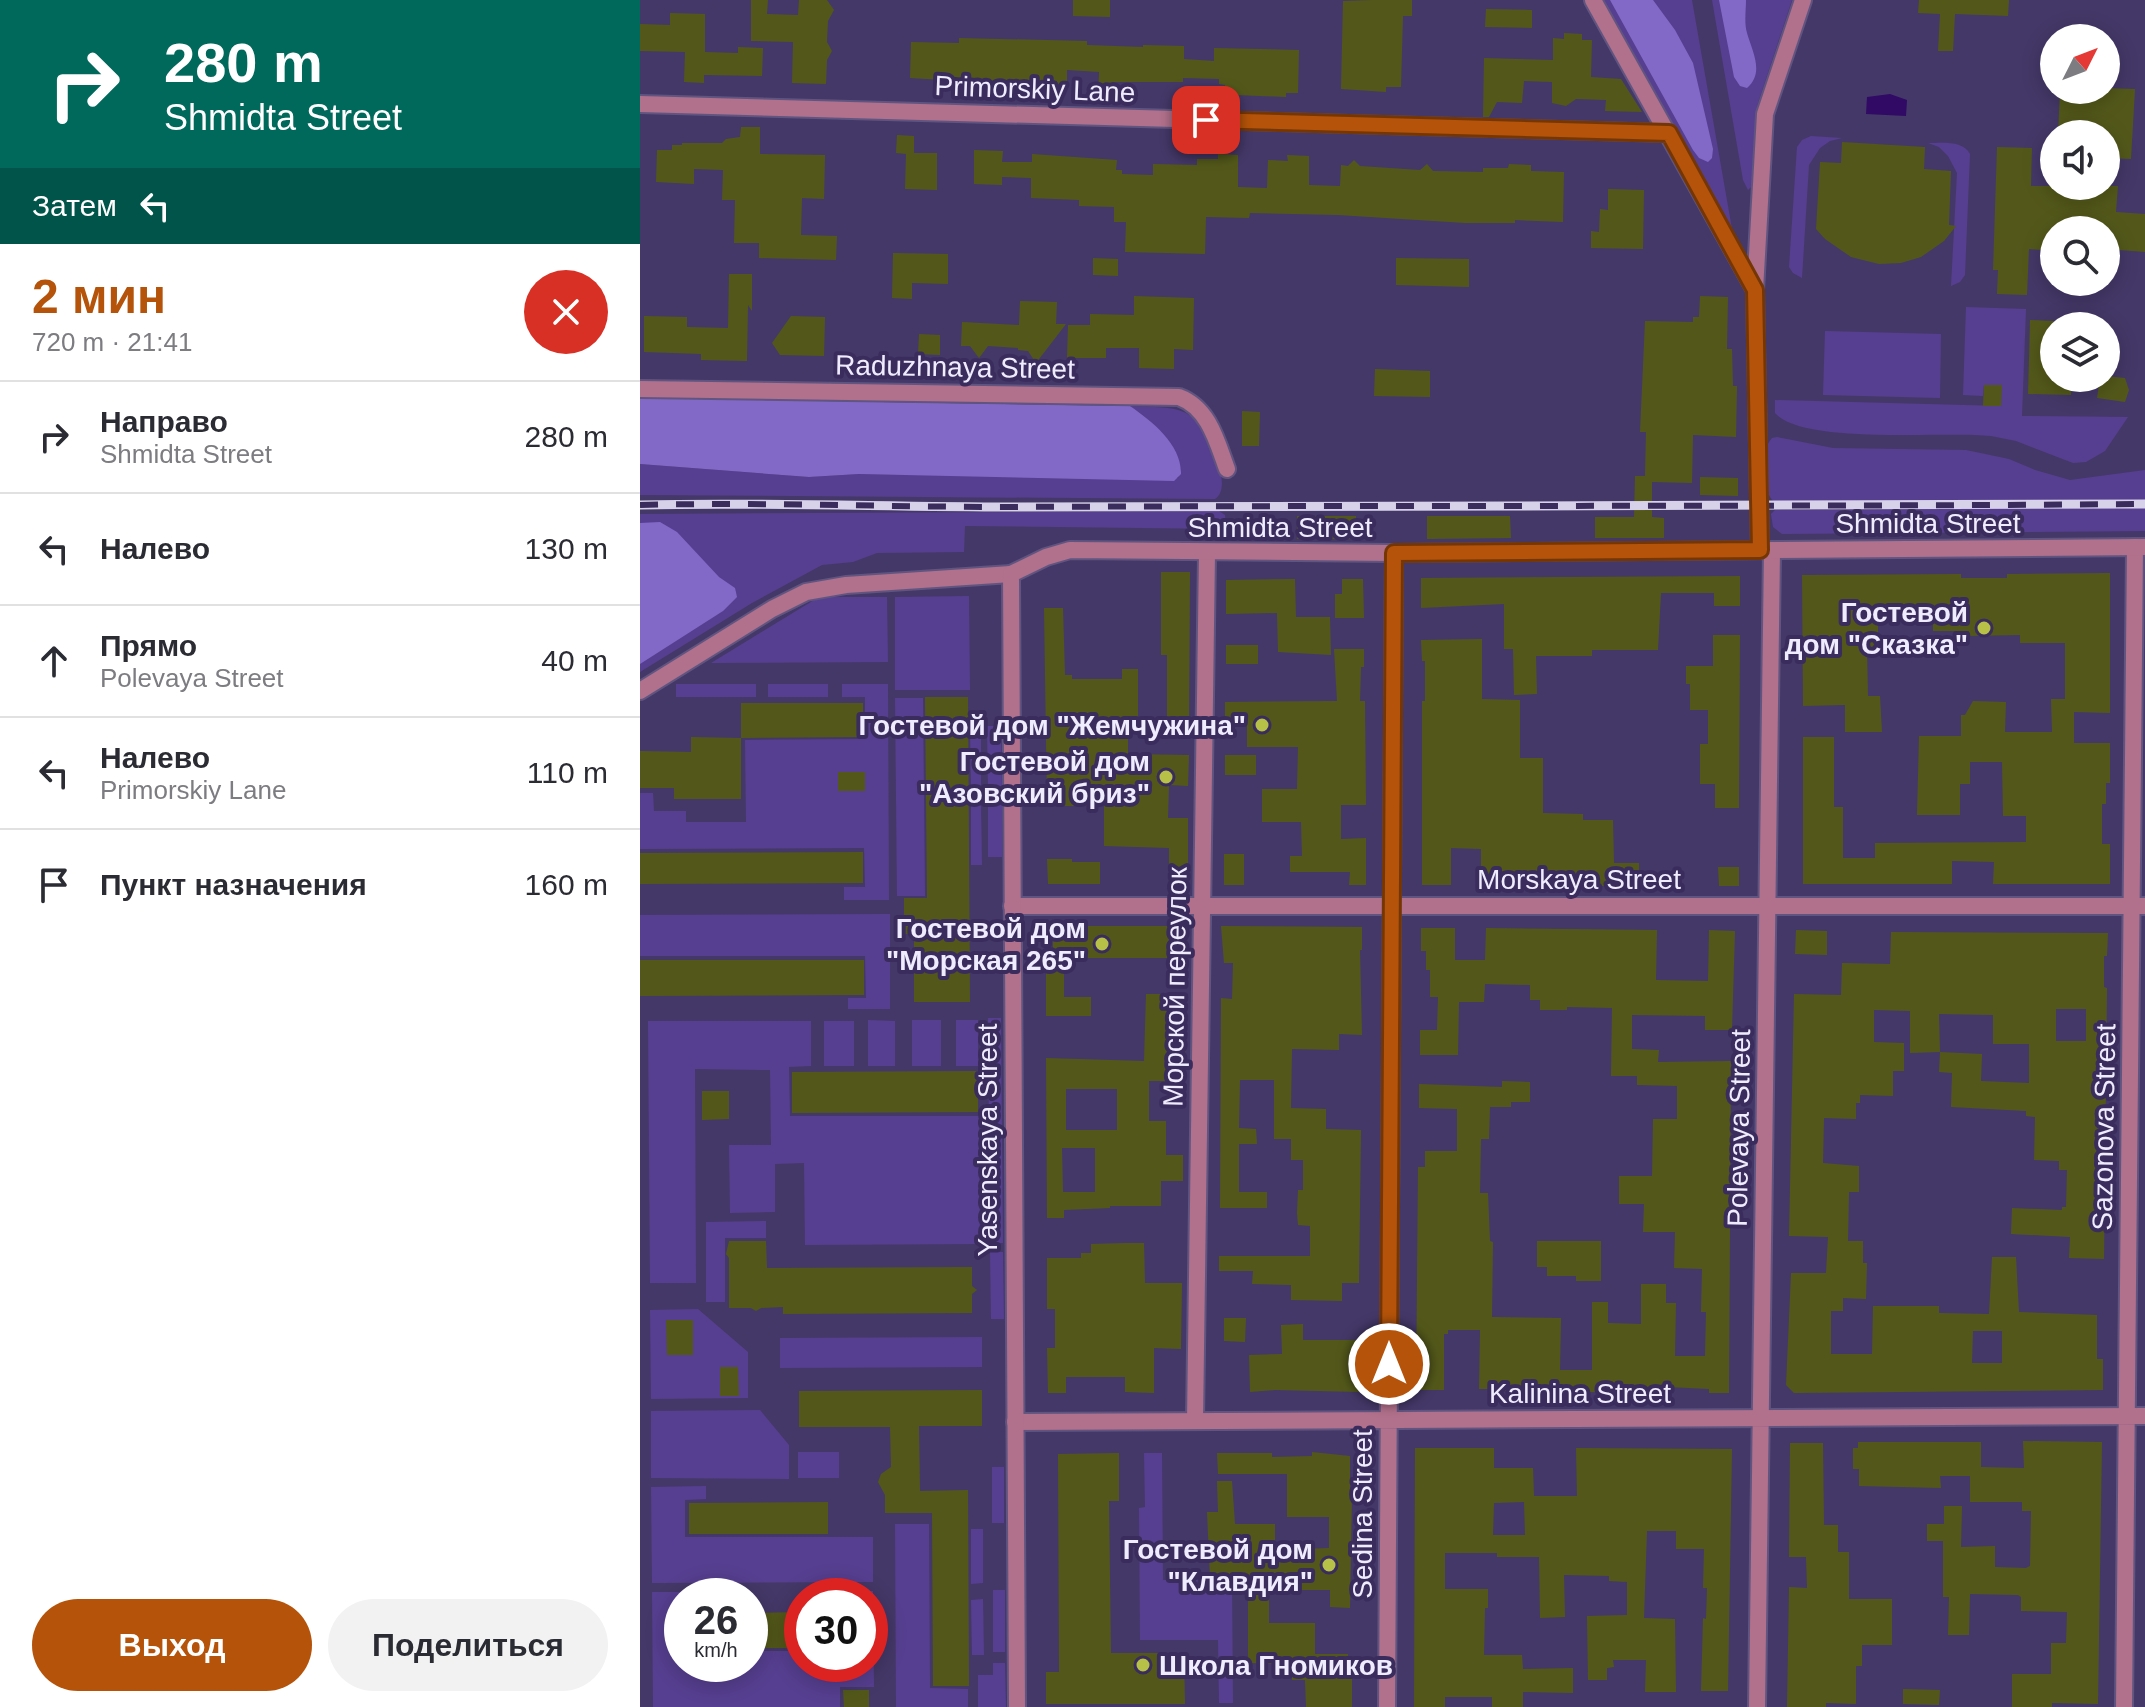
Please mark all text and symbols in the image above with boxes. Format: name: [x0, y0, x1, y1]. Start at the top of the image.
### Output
north arrow: [2040, 24, 2120, 104]
map controls: [2040, 24, 2120, 392]
text: 280 m: [164, 31, 323, 94]
icon: right: [32, 32, 136, 136]
street label: Primorskiy Lane: [934, 70, 1136, 108]
pin: [1172, 86, 1240, 154]
text: Shmidta Street: [164, 97, 402, 138]
icon: arrive: [1184, 98, 1228, 142]
button: sound: [2040, 120, 2120, 200]
icon: left: [133, 184, 177, 228]
text: Затем: [32, 189, 117, 222]
button: search: [2040, 216, 2120, 296]
text: 2 мин: [32, 270, 166, 323]
button: close: [524, 270, 608, 354]
button: layers: [2040, 312, 2120, 392]
text: 720 m · 21:41: [32, 327, 192, 357]
street label: Raduzhnaya Street: [835, 349, 1075, 385]
text: Направо: [100, 405, 228, 438]
icon: right: [32, 415, 76, 459]
text: 280 m: [525, 420, 608, 453]
text: Shmidta Street: [100, 439, 272, 469]
street label: Shmidta Street: [1835, 508, 2021, 539]
street label: Shmidta Street: [1187, 512, 1373, 543]
icon: left: [32, 527, 76, 571]
text: Налево: [100, 532, 210, 565]
text: 130 m: [525, 532, 608, 565]
place label: Гостевой дом "Сказка": [1785, 597, 1968, 660]
marker: Гостевой дом "Сказка": [1975, 619, 1993, 637]
text: Прямо: [100, 629, 197, 662]
icon: ahead: [32, 639, 76, 683]
text: 40 m: [541, 644, 608, 677]
text: Polevaya Street: [100, 663, 284, 693]
place label: Гостевой дом "Жемчужина": [858, 710, 1246, 741]
marker: Гостевой дом "Жемчужина": [1253, 716, 1271, 734]
text: Налево: [100, 741, 210, 774]
place label: Гостевой дом "Азовский бриз": [919, 746, 1150, 809]
icon: left: [32, 751, 76, 795]
text: 110 m: [527, 756, 608, 789]
marker: Гостевой дом "Азовский бриз": [1157, 768, 1175, 786]
text: Primorskiy Lane: [100, 775, 286, 805]
icon: arrive: [32, 863, 76, 907]
street label: Morskaya Street: [1477, 864, 1681, 895]
street label: Морской переулок: [1157, 866, 1193, 1107]
text: Пункт назначения: [100, 868, 367, 901]
text: 160 m: [525, 868, 608, 901]
place label: Гостевой дом "Морская 265": [886, 913, 1086, 976]
marker: Гостевой дом "Морская 265": [1093, 935, 1111, 953]
street label: Yasenskaya Street: [972, 1023, 1003, 1256]
street label: Sazonova Street: [2087, 1023, 2121, 1231]
street label: Polevaya Street: [1722, 1029, 1756, 1227]
position arrow: [1347, 1322, 1431, 1406]
street label: Kalinina Street: [1489, 1378, 1671, 1409]
street label: Sedina Street: [1347, 1429, 1378, 1599]
place label: Гостевой дом "Клавдия": [1123, 1534, 1313, 1597]
marker: Гостевой дом "Клавдия": [1320, 1556, 1338, 1574]
speed limit sign: 30: [784, 1578, 888, 1682]
text: 26: [694, 1598, 738, 1642]
button: Выход: [32, 1599, 312, 1691]
button: Поделиться: [328, 1599, 608, 1691]
text: km/h: [694, 1639, 738, 1661]
place label: Школа Гномиков: [1159, 1650, 1393, 1681]
marker: Школа Гномиков: [1134, 1656, 1152, 1674]

